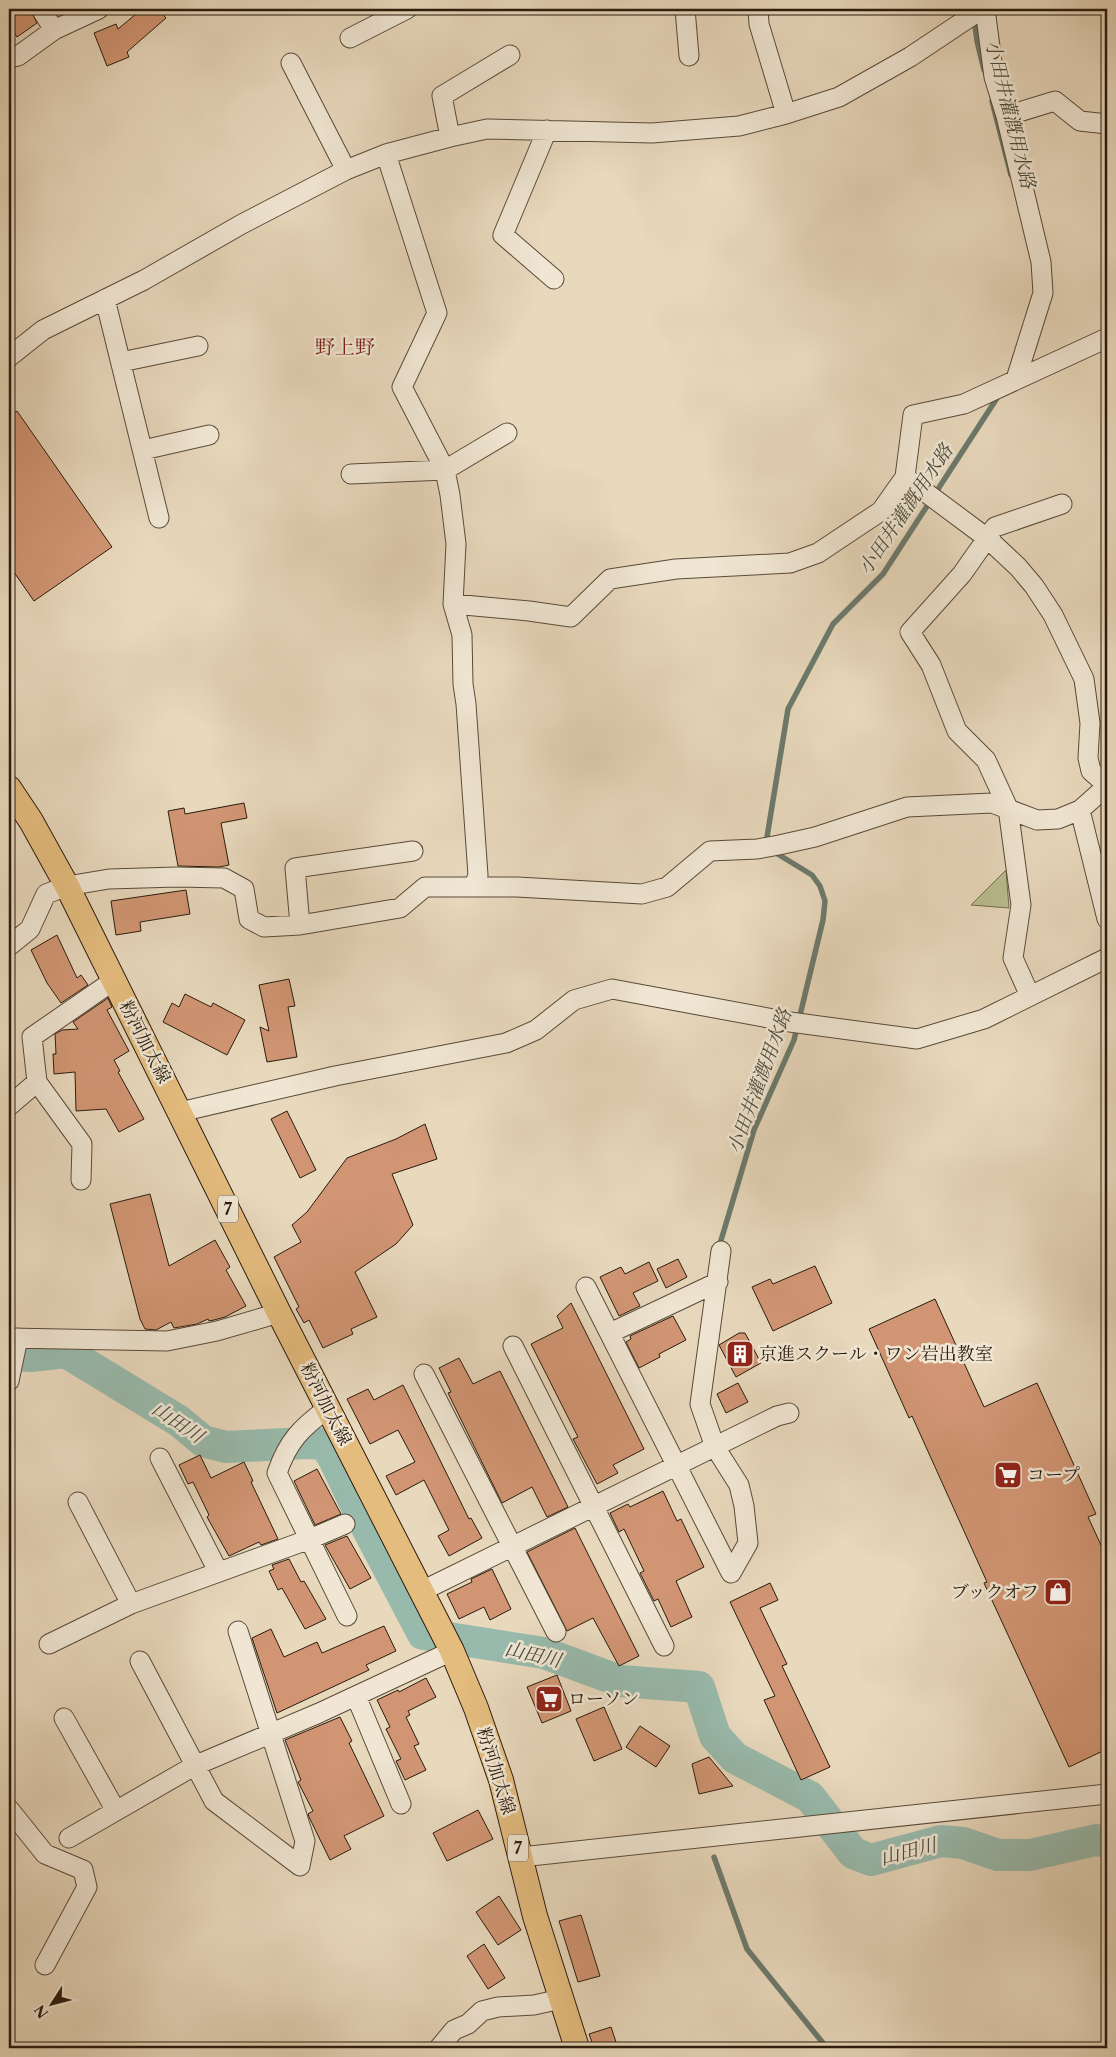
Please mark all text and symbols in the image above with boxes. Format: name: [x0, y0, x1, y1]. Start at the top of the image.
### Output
water label: 小田井灌漑用水路: [981, 38, 1041, 193]
district label: 野上野: [315, 335, 375, 359]
water label: 小田井灌漑用水路: [853, 438, 959, 579]
street label: 粉河加太線: [115, 997, 175, 1087]
water label: 小田井灌漑用水路: [723, 1004, 797, 1157]
road number: 7: [218, 1196, 238, 1222]
building icon: 京進スクール・ワン岩出教室: [725, 1339, 755, 1369]
place label: 京進スクール・ワン岩出教室: [759, 1343, 993, 1365]
street label: 粉河加太線: [296, 1359, 356, 1449]
water label: 山田川: [148, 1397, 209, 1449]
supermarket icon: コープ: [993, 1460, 1023, 1490]
place label: コープ: [1027, 1464, 1080, 1486]
shop icon: ブックオフ: [1043, 1577, 1073, 1607]
place label: ブックオフ: [951, 1581, 1039, 1603]
water label: 山田川: [503, 1637, 565, 1673]
supermarket icon: ローソン: [534, 1684, 564, 1714]
place label: ローソン: [568, 1688, 639, 1710]
street label: 粉河加太線: [472, 1725, 520, 1817]
water label: 山田川: [878, 1833, 940, 1870]
road number: 7: [508, 1835, 528, 1862]
north arrow: [28, 1980, 78, 2030]
text: N: [31, 2001, 52, 2022]

